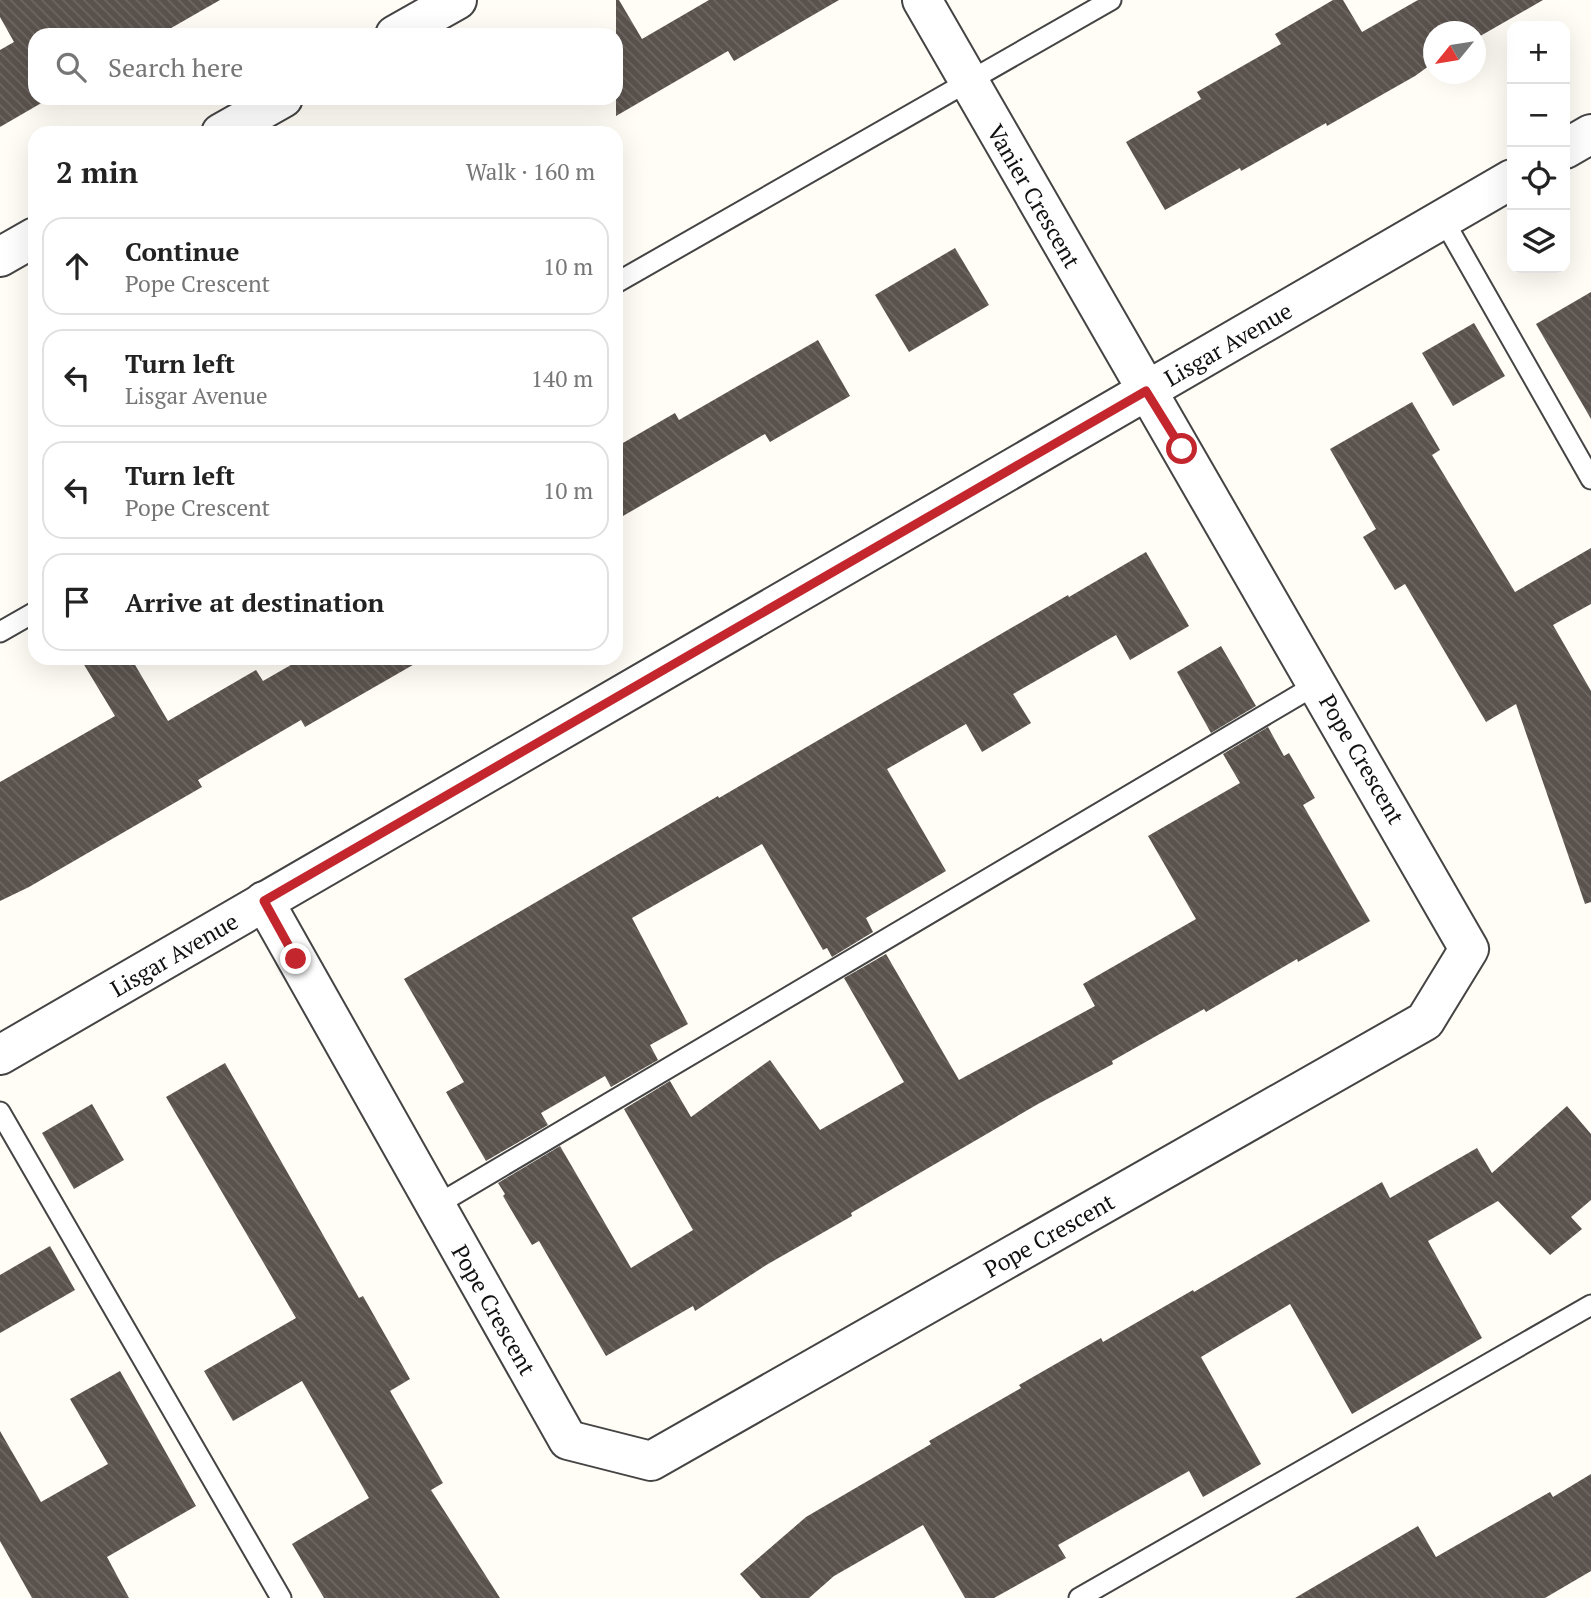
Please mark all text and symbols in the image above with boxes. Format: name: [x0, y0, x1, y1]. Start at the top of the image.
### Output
north arrow: [1423, 21, 1486, 84]
map controls: [1507, 21, 1570, 273]
button: +: [1507, 21, 1570, 84]
search box: [28, 28, 623, 105]
icon: search: [52, 48, 90, 86]
text: Search here: [108, 50, 243, 84]
button: −: [1507, 84, 1570, 147]
street label: Vanier Crescent: [980, 118, 1088, 274]
button: locate: [1507, 147, 1570, 210]
text: 2 min: [56, 152, 138, 192]
text: Walk · 160 m: [466, 156, 595, 187]
button: layers: [1507, 210, 1570, 273]
text: Continue: [125, 234, 239, 268]
icon: ahead: [58, 247, 96, 285]
text: 10 m: [543, 251, 593, 282]
text: Pope Crescent: [125, 268, 270, 299]
street label: Lisgar Avenue: [1158, 294, 1297, 393]
text: Turn left: [125, 346, 235, 380]
icon: left: [58, 359, 96, 397]
text: 140 m: [531, 363, 593, 394]
text: Lisgar Avenue: [125, 380, 268, 411]
route start: [1166, 433, 1197, 464]
text: Turn left: [125, 458, 235, 492]
icon: left: [58, 471, 96, 509]
text: 10 m: [543, 475, 593, 506]
text: Pope Crescent: [125, 492, 270, 523]
icon: arrive: [58, 583, 96, 621]
text: Arrive at destination: [125, 585, 384, 619]
street label: Pope Crescent: [1312, 688, 1412, 830]
street label: Lisgar Avenue: [104, 905, 243, 1003]
route end: [280, 943, 311, 974]
street label: Pope Crescent: [978, 1185, 1120, 1284]
street label: Pope Crescent: [445, 1239, 544, 1381]

